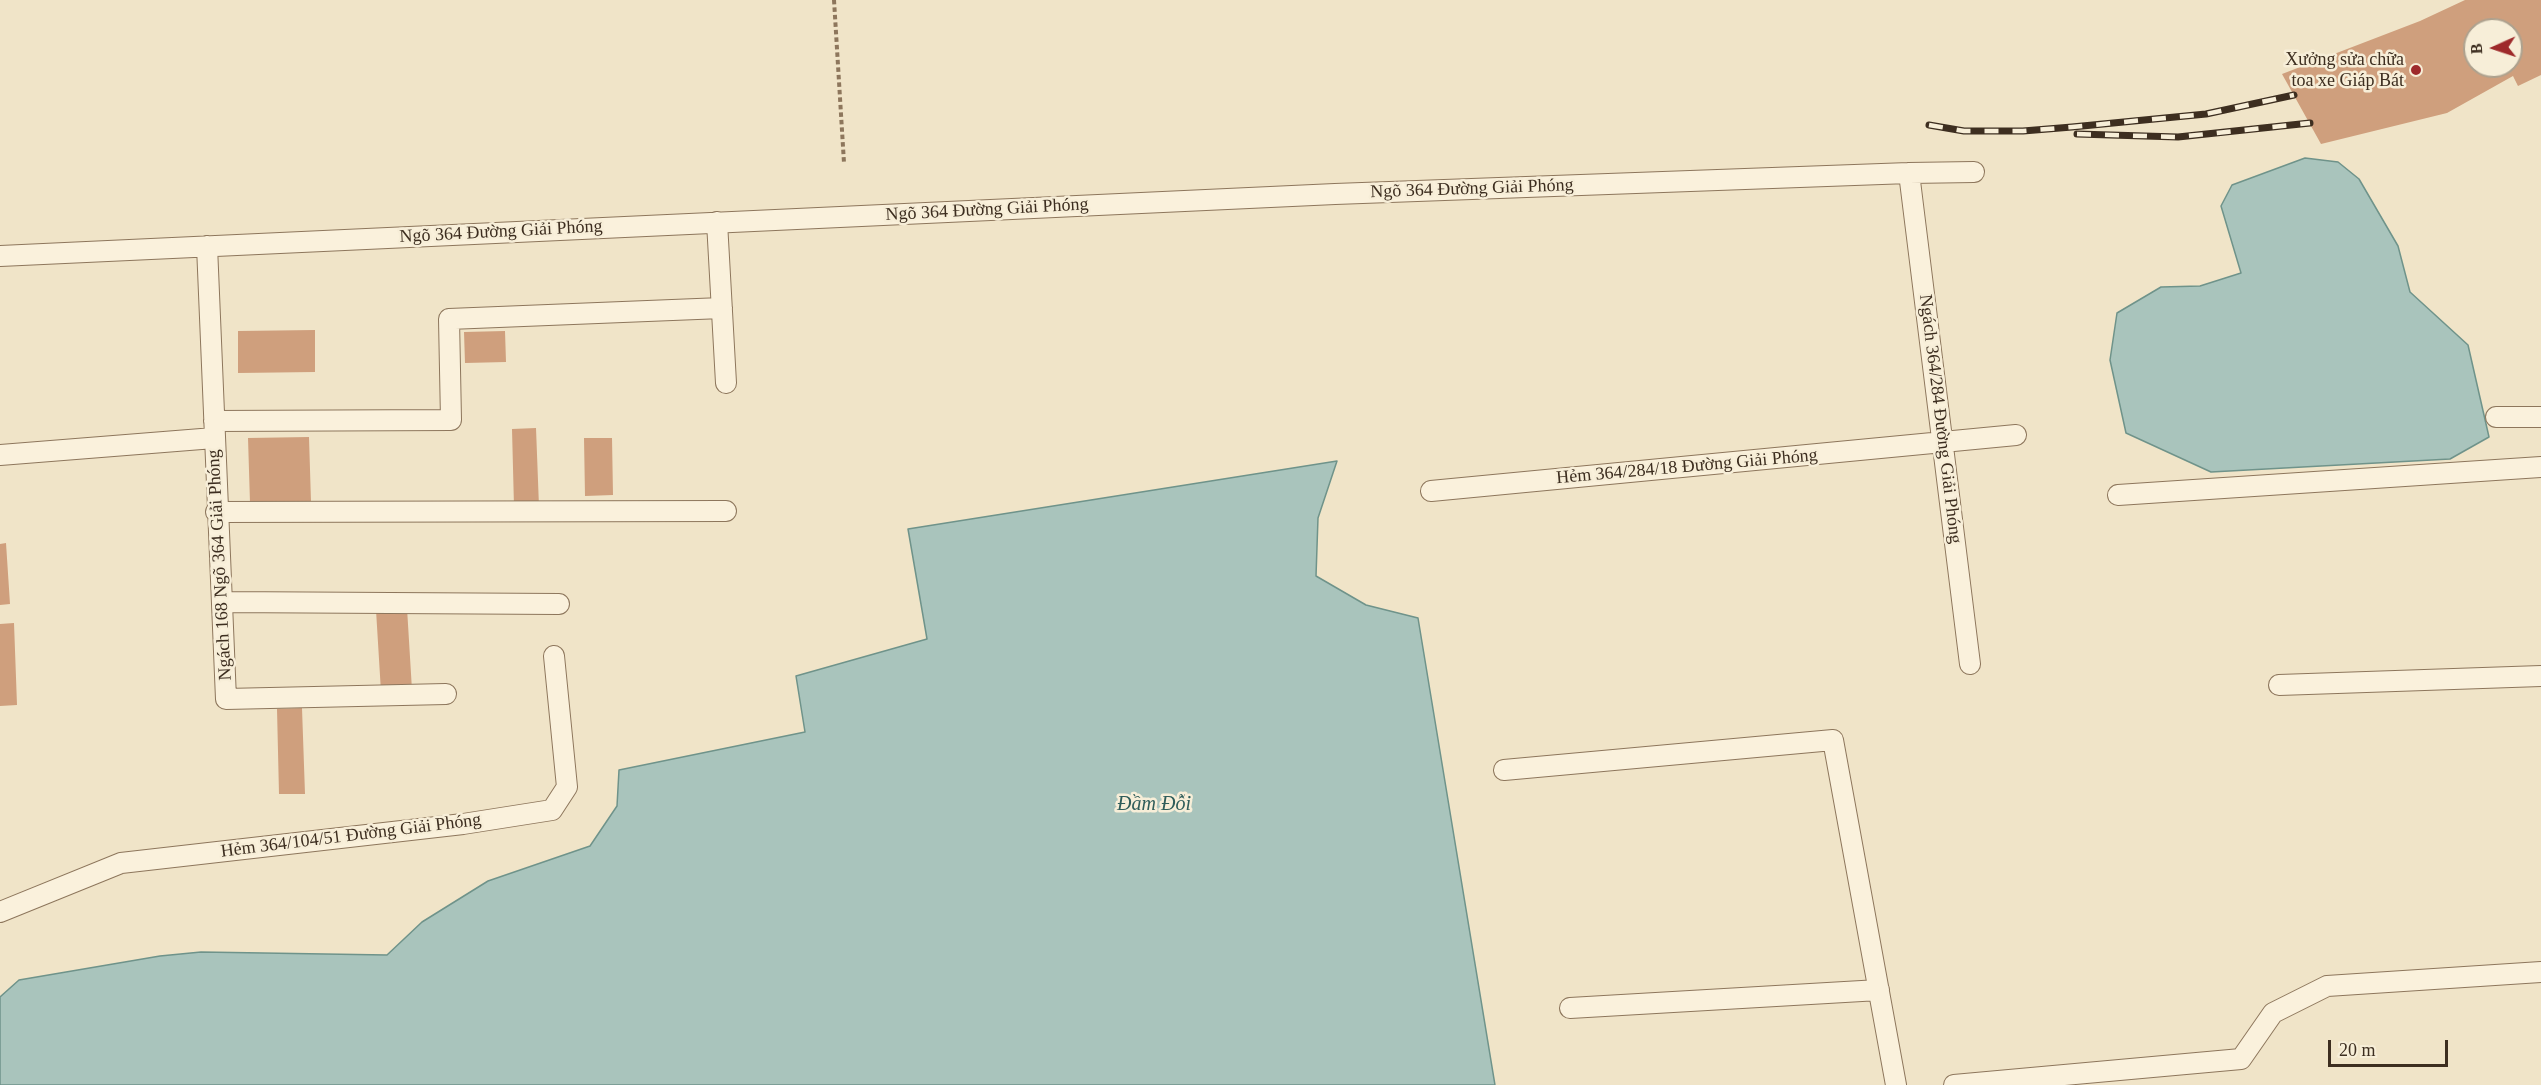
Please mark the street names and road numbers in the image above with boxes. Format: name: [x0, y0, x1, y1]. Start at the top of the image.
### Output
street label: Ngõ 364 Đường Giải Phóng: [1370, 175, 1574, 203]
street label: Ngõ 364 Đường Giải Phóng: [885, 194, 1089, 226]
street label: Ngõ 364 Đường Giải Phóng: [399, 216, 603, 248]
street label: Ngách 364/284 Đường Giải Phóng: [1914, 293, 1966, 545]
street label: Hẻm 364/284/18 Đường Giải Phóng: [1555, 445, 1819, 489]
street label: Ngách 168 Ngõ 364 Giải Phóng: [203, 449, 237, 681]
street label: Hẻm 364/104/51 Đường Giải Phóng: [220, 809, 482, 863]

